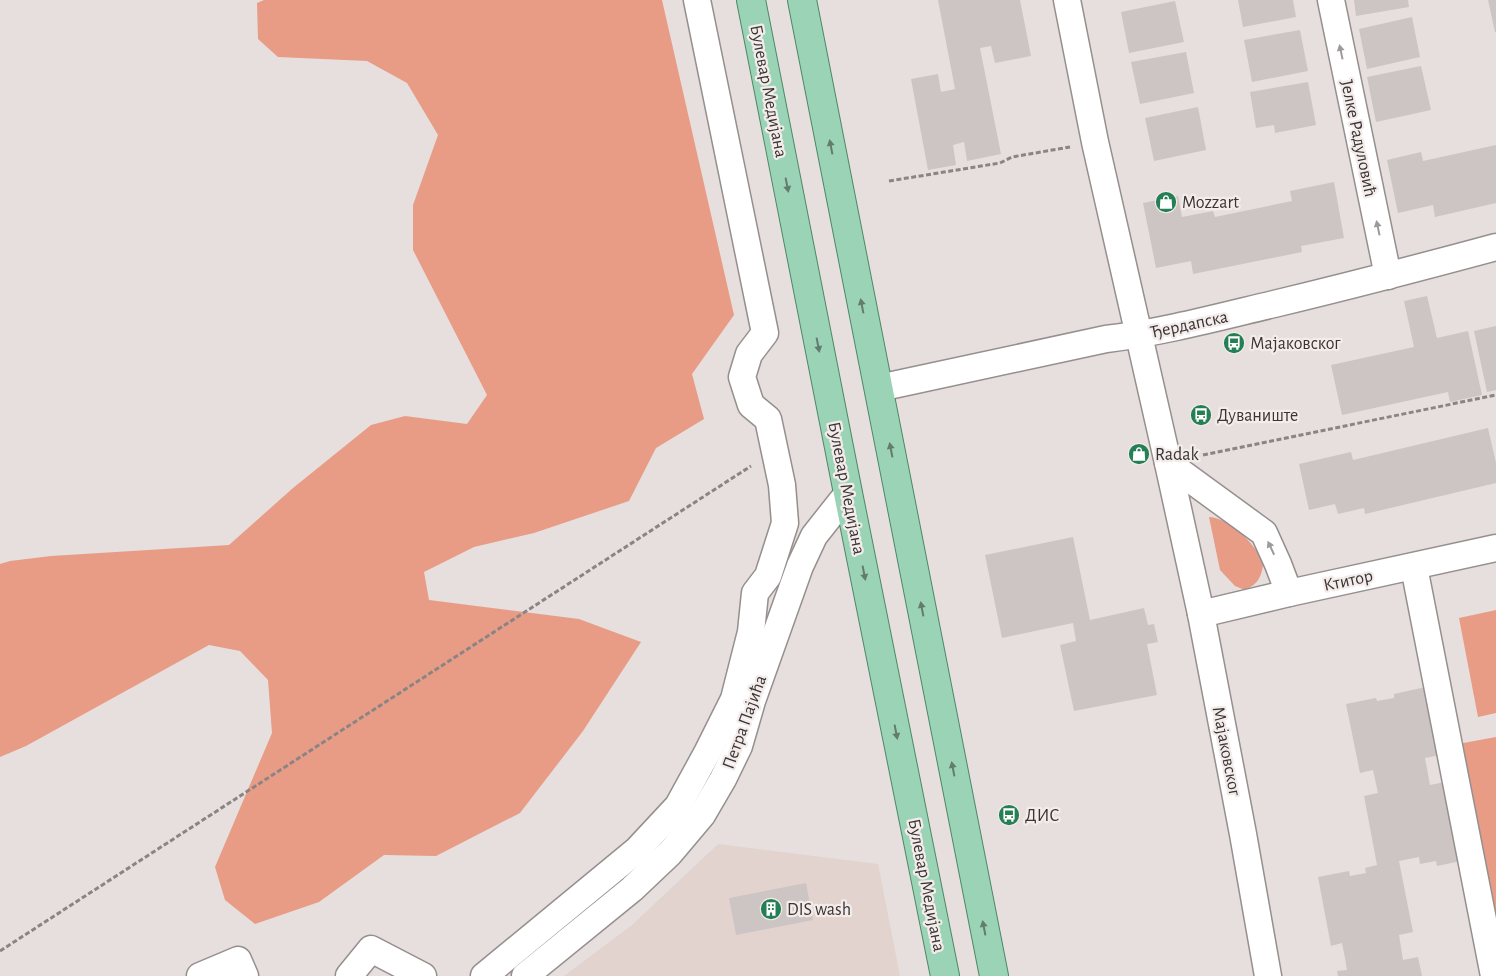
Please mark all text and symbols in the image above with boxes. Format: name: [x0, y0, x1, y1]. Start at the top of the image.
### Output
street label: Булевар Медијана: [746, 23, 790, 159]
one-way arrow: [1337, 44, 1345, 60]
street label: Јелке Радуловић: [1337, 78, 1379, 198]
one-way arrow: [827, 139, 835, 154]
one-way arrow: [784, 178, 792, 194]
shop icon: Mozzart: [1154, 190, 1178, 214]
place label: Mozzart: [1182, 194, 1239, 212]
one-way arrow: [1374, 220, 1382, 236]
one-way arrow: [858, 298, 866, 314]
street label: Ђердапска: [1149, 308, 1230, 342]
bus stop icon: Мајаковског: [1222, 331, 1246, 355]
place label: Мајаковског: [1250, 335, 1341, 353]
one-way arrow: [815, 337, 823, 353]
bus stop icon: Дуваниште: [1189, 403, 1213, 427]
place label: Дуваниште: [1217, 407, 1298, 425]
street label: Булевар Медијана: [824, 420, 868, 556]
one-way arrow: [886, 441, 894, 457]
shop icon: Radak: [1127, 442, 1151, 466]
place label: Radak: [1155, 446, 1200, 464]
one-way arrow: [1266, 540, 1275, 555]
one-way arrow: [860, 565, 868, 581]
street label: Ктитор: [1322, 567, 1375, 595]
one-way arrow: [918, 602, 926, 617]
street label: Петра Пајића: [720, 673, 770, 772]
street label: Мајаковског: [1209, 705, 1244, 798]
one-way arrow: [892, 724, 900, 740]
one-way arrow: [949, 761, 957, 776]
bus stop icon: ДИС: [997, 803, 1021, 827]
place label: ДИС: [1025, 807, 1059, 825]
street label: Булевар Медијана: [904, 817, 948, 953]
building icon: DIS wash: [759, 897, 783, 921]
place label: DIS wash: [787, 901, 851, 919]
one-way arrow: [980, 920, 988, 936]

